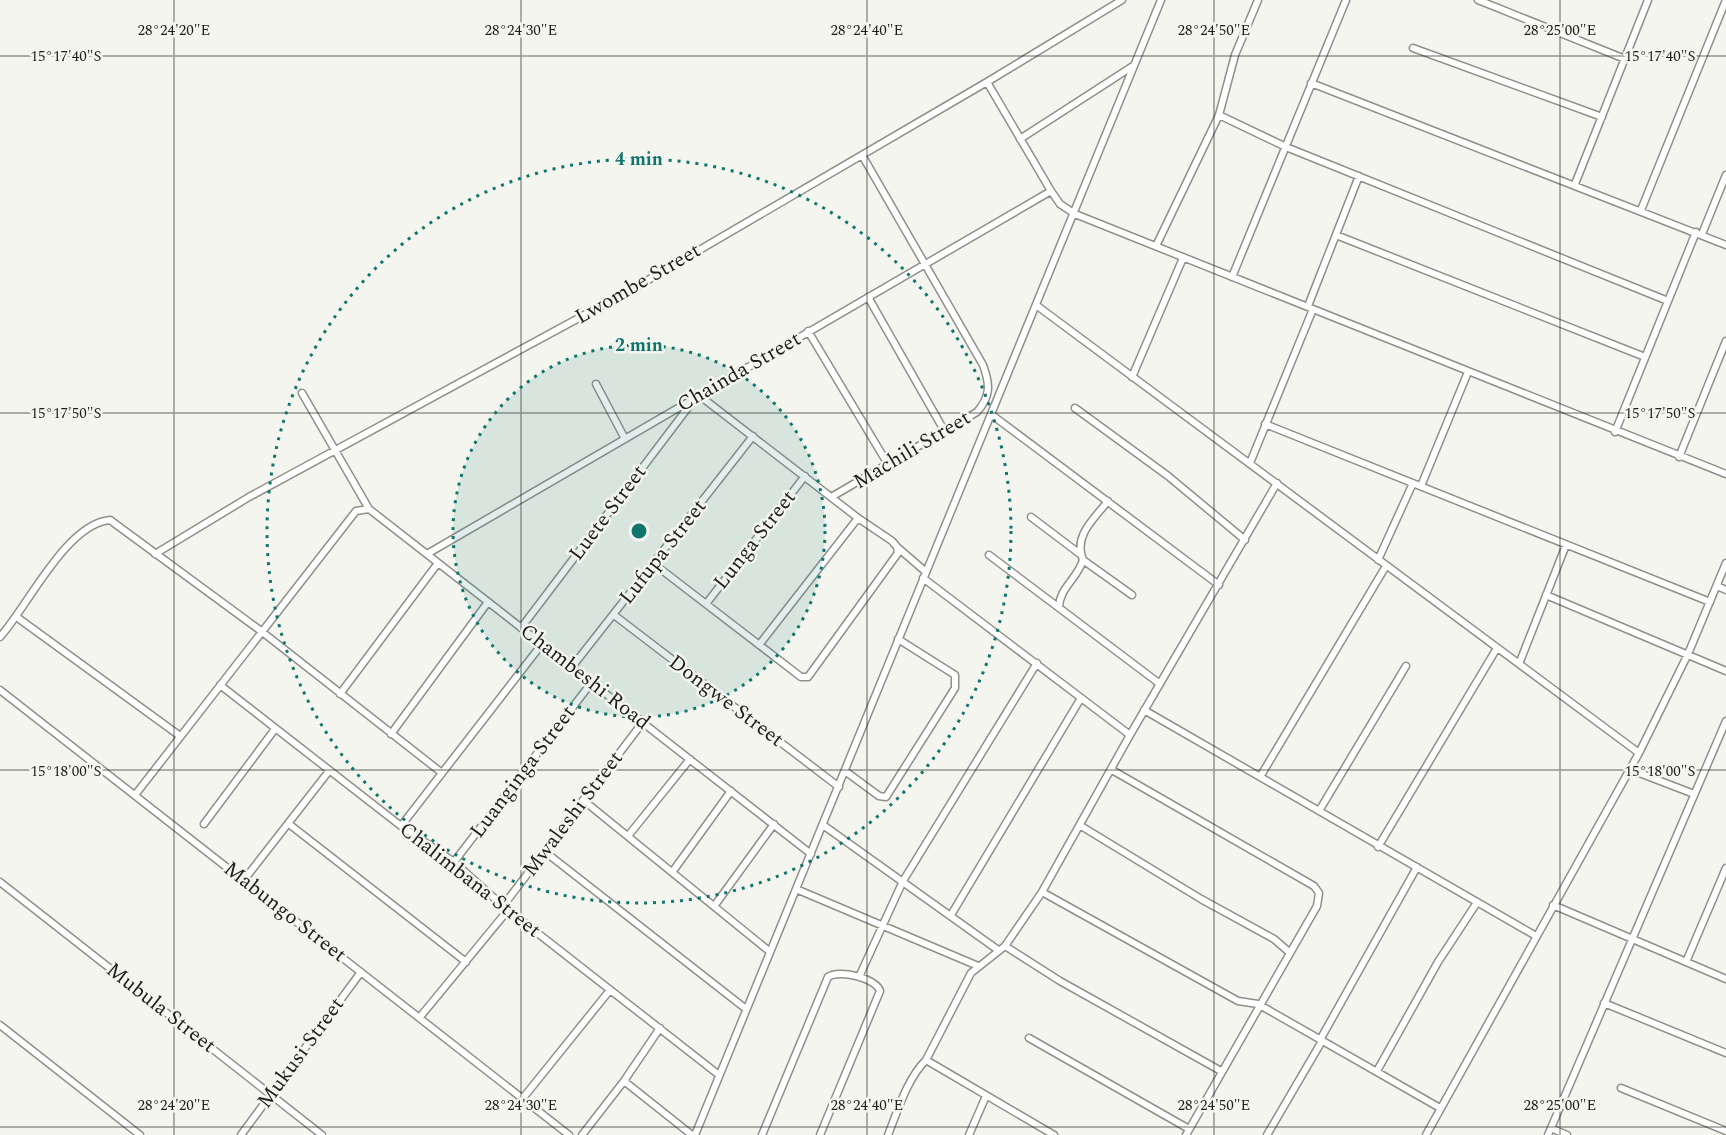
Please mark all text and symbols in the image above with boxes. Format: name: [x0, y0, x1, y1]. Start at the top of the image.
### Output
text: 28°24'20"E: [138, 19, 210, 42]
text: 28°24'30"E: [485, 19, 557, 42]
text: 28°24'40"E: [831, 19, 903, 42]
text: 28°24'50"E: [1178, 19, 1250, 42]
text: 28°25'00"E: [1524, 19, 1596, 42]
text: 15°17'40"S: [31, 45, 102, 68]
text: 15°17'40"S: [1625, 45, 1696, 68]
text: 4 min: [615, 146, 663, 173]
street label: Lwombe Street: [569, 235, 707, 333]
street label: Chainda Street: [671, 323, 807, 421]
text: 2 min: [615, 332, 663, 359]
text: 15°17'50"S: [31, 402, 102, 425]
street label: Machili Street: [847, 402, 977, 498]
text: 15°17'50"S: [1625, 402, 1696, 425]
street label: Luete Street: [561, 458, 655, 568]
street label: Lunga Street: [706, 483, 804, 597]
street label: Lufupa Street: [611, 492, 715, 612]
centre of rings: [629, 521, 649, 541]
street label: Chambeshi Road: [513, 616, 657, 738]
street label: Dongwe Street: [661, 647, 791, 755]
street label: Luanginga Street: [462, 699, 584, 845]
street label: Mwaleshi Street: [515, 744, 631, 884]
text: 15°18'00"S: [31, 760, 102, 783]
text: 15°18'00"S: [1625, 760, 1696, 783]
street label: Chalimbana Street: [392, 814, 548, 946]
street label: Mabungo Street: [216, 854, 354, 970]
street label: Mubula Street: [99, 955, 223, 1061]
street label: Mukusi Street: [249, 991, 353, 1115]
text: 28°24'20"E: [138, 1094, 210, 1117]
text: 28°24'30"E: [485, 1094, 557, 1117]
text: 28°24'40"E: [831, 1094, 903, 1117]
text: 28°24'50"E: [1178, 1094, 1250, 1117]
text: 28°25'00"E: [1524, 1094, 1596, 1117]

